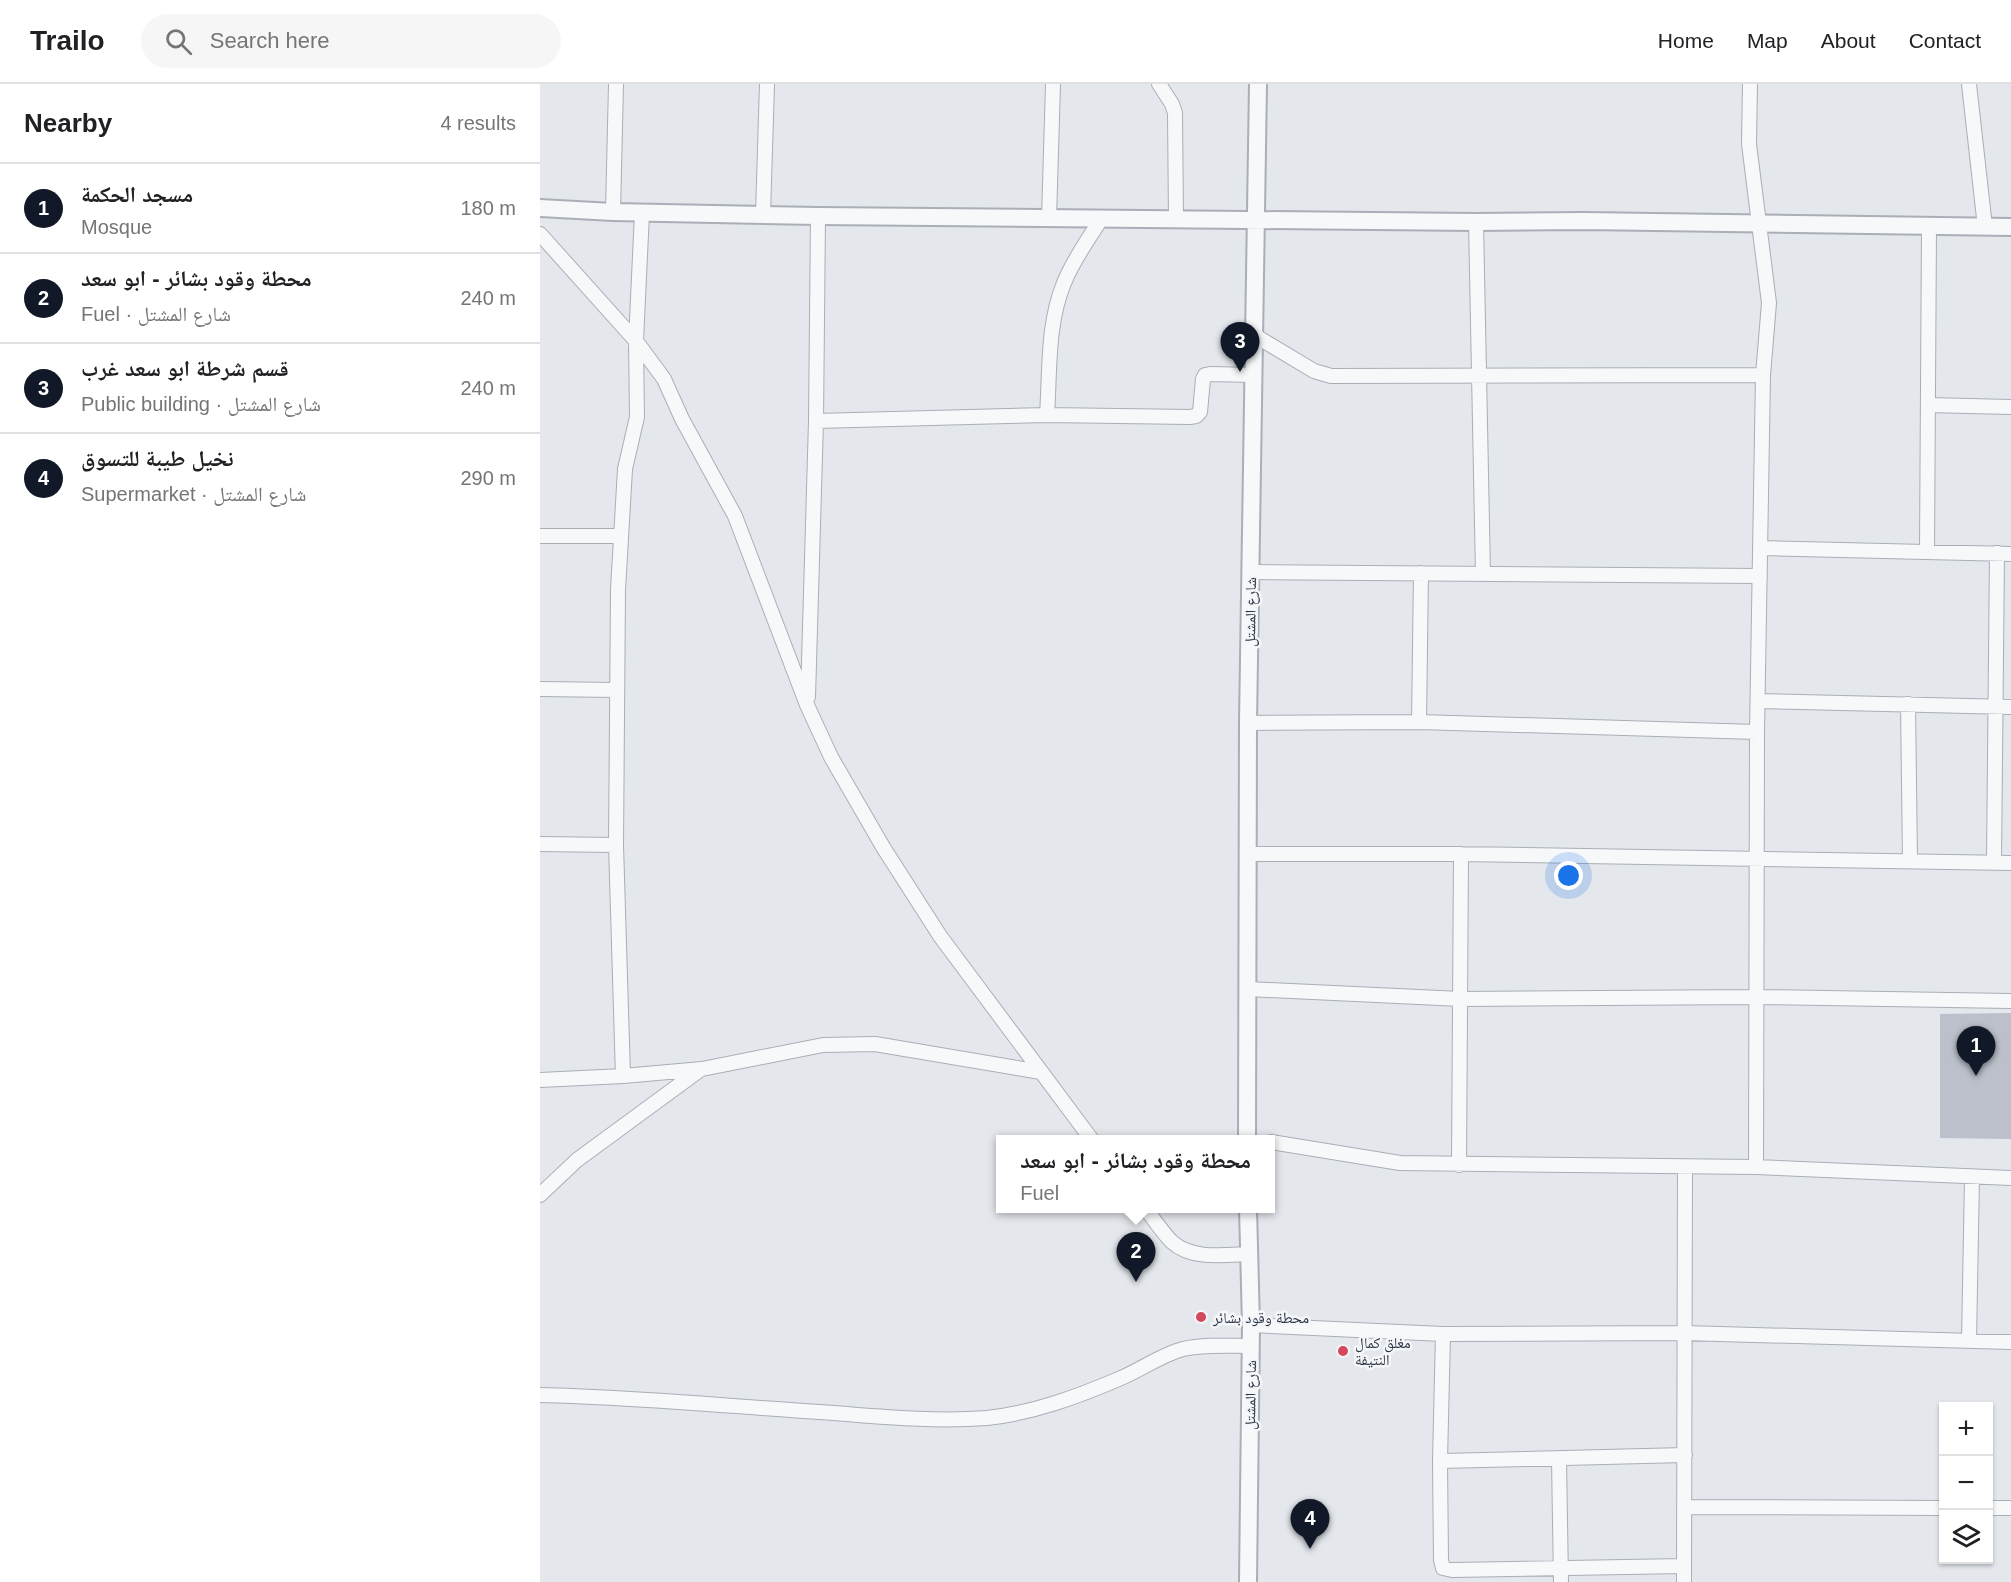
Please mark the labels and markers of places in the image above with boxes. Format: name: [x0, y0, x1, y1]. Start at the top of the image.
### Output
pin: 3: [1220, 322, 1260, 372]
pin: 1: [1956, 1026, 1996, 1076]
pin: 2: [1116, 1232, 1156, 1282]
place label: محطة وقود بشائر: [1212, 1309, 1309, 1327]
marker: محطة وقود بشائر: [1194, 1310, 1208, 1324]
place label: مغلق كمال النتيفة: [1355, 1334, 1411, 1368]
marker: مغلق كمال النتيفة: [1336, 1344, 1350, 1358]
pin: 4: [1290, 1500, 1330, 1549]

